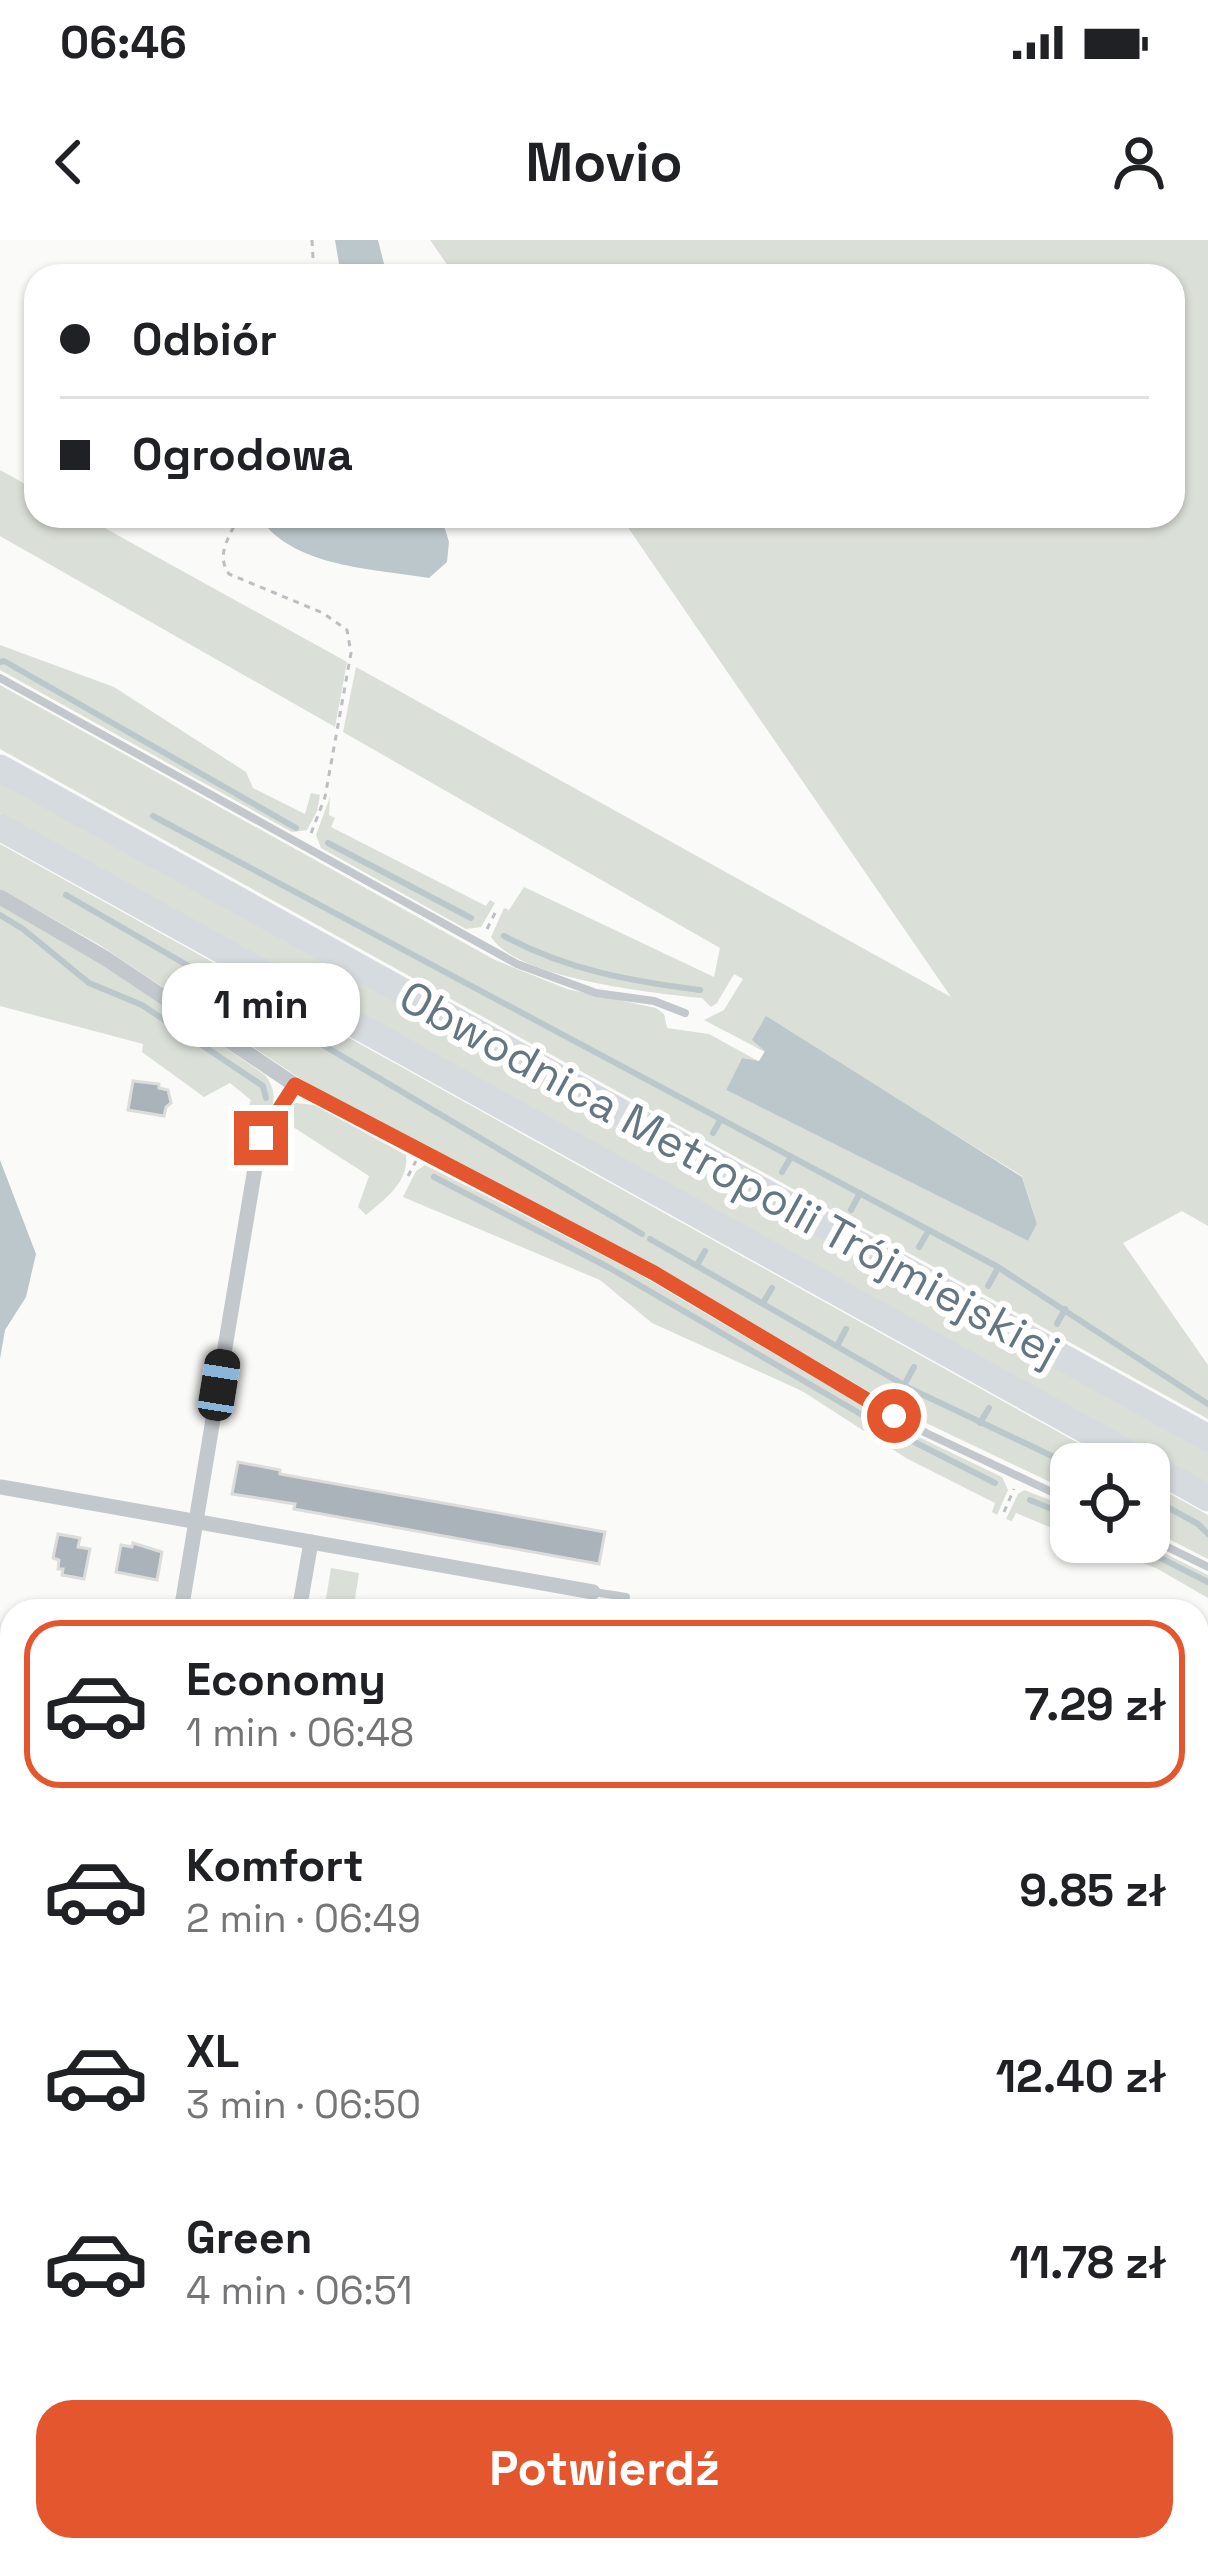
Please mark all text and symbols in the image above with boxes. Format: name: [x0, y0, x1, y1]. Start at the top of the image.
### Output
text: 06:46: [60, 14, 187, 71]
text: Movio: [526, 128, 682, 197]
icon: back: [36, 129, 102, 195]
icon: person: [1106, 129, 1172, 195]
text: Odbiór: [132, 311, 277, 368]
text: Ogrodowa: [132, 426, 353, 483]
callout: 1 min: [162, 964, 360, 1048]
street label: Obwodnica Metropolii Trójmiejskiej: [390, 968, 1070, 1379]
text: 1 min: [213, 980, 309, 1029]
route end: [234, 1111, 288, 1165]
car: [196, 1347, 242, 1423]
route start: [867, 1389, 921, 1443]
map controls: [1050, 1443, 1170, 1563]
button: locate: [1050, 1443, 1170, 1563]
icon: car: [42, 1650, 150, 1758]
text: Economy: [186, 1651, 386, 1708]
text: 7.29 zł: [1024, 1676, 1167, 1733]
text: 1 min · 06:48: [186, 1708, 414, 1757]
icon: car: [42, 1836, 150, 1944]
text: Komfort: [186, 1837, 364, 1894]
text: 9.85 zł: [1019, 1862, 1167, 1919]
text: 2 min · 06:49: [186, 1894, 421, 1943]
icon: car: [42, 2022, 150, 2130]
text: XL: [186, 2023, 239, 2080]
text: 12.40 zł: [996, 2048, 1167, 2105]
text: 3 min · 06:50: [186, 2080, 421, 2129]
icon: car: [42, 2208, 150, 2316]
text: Green: [186, 2209, 312, 2266]
text: 11.78 zł: [1009, 2234, 1167, 2291]
text: 4 min · 06:51: [186, 2266, 413, 2315]
button: Potwierdź: [36, 2400, 1173, 2538]

